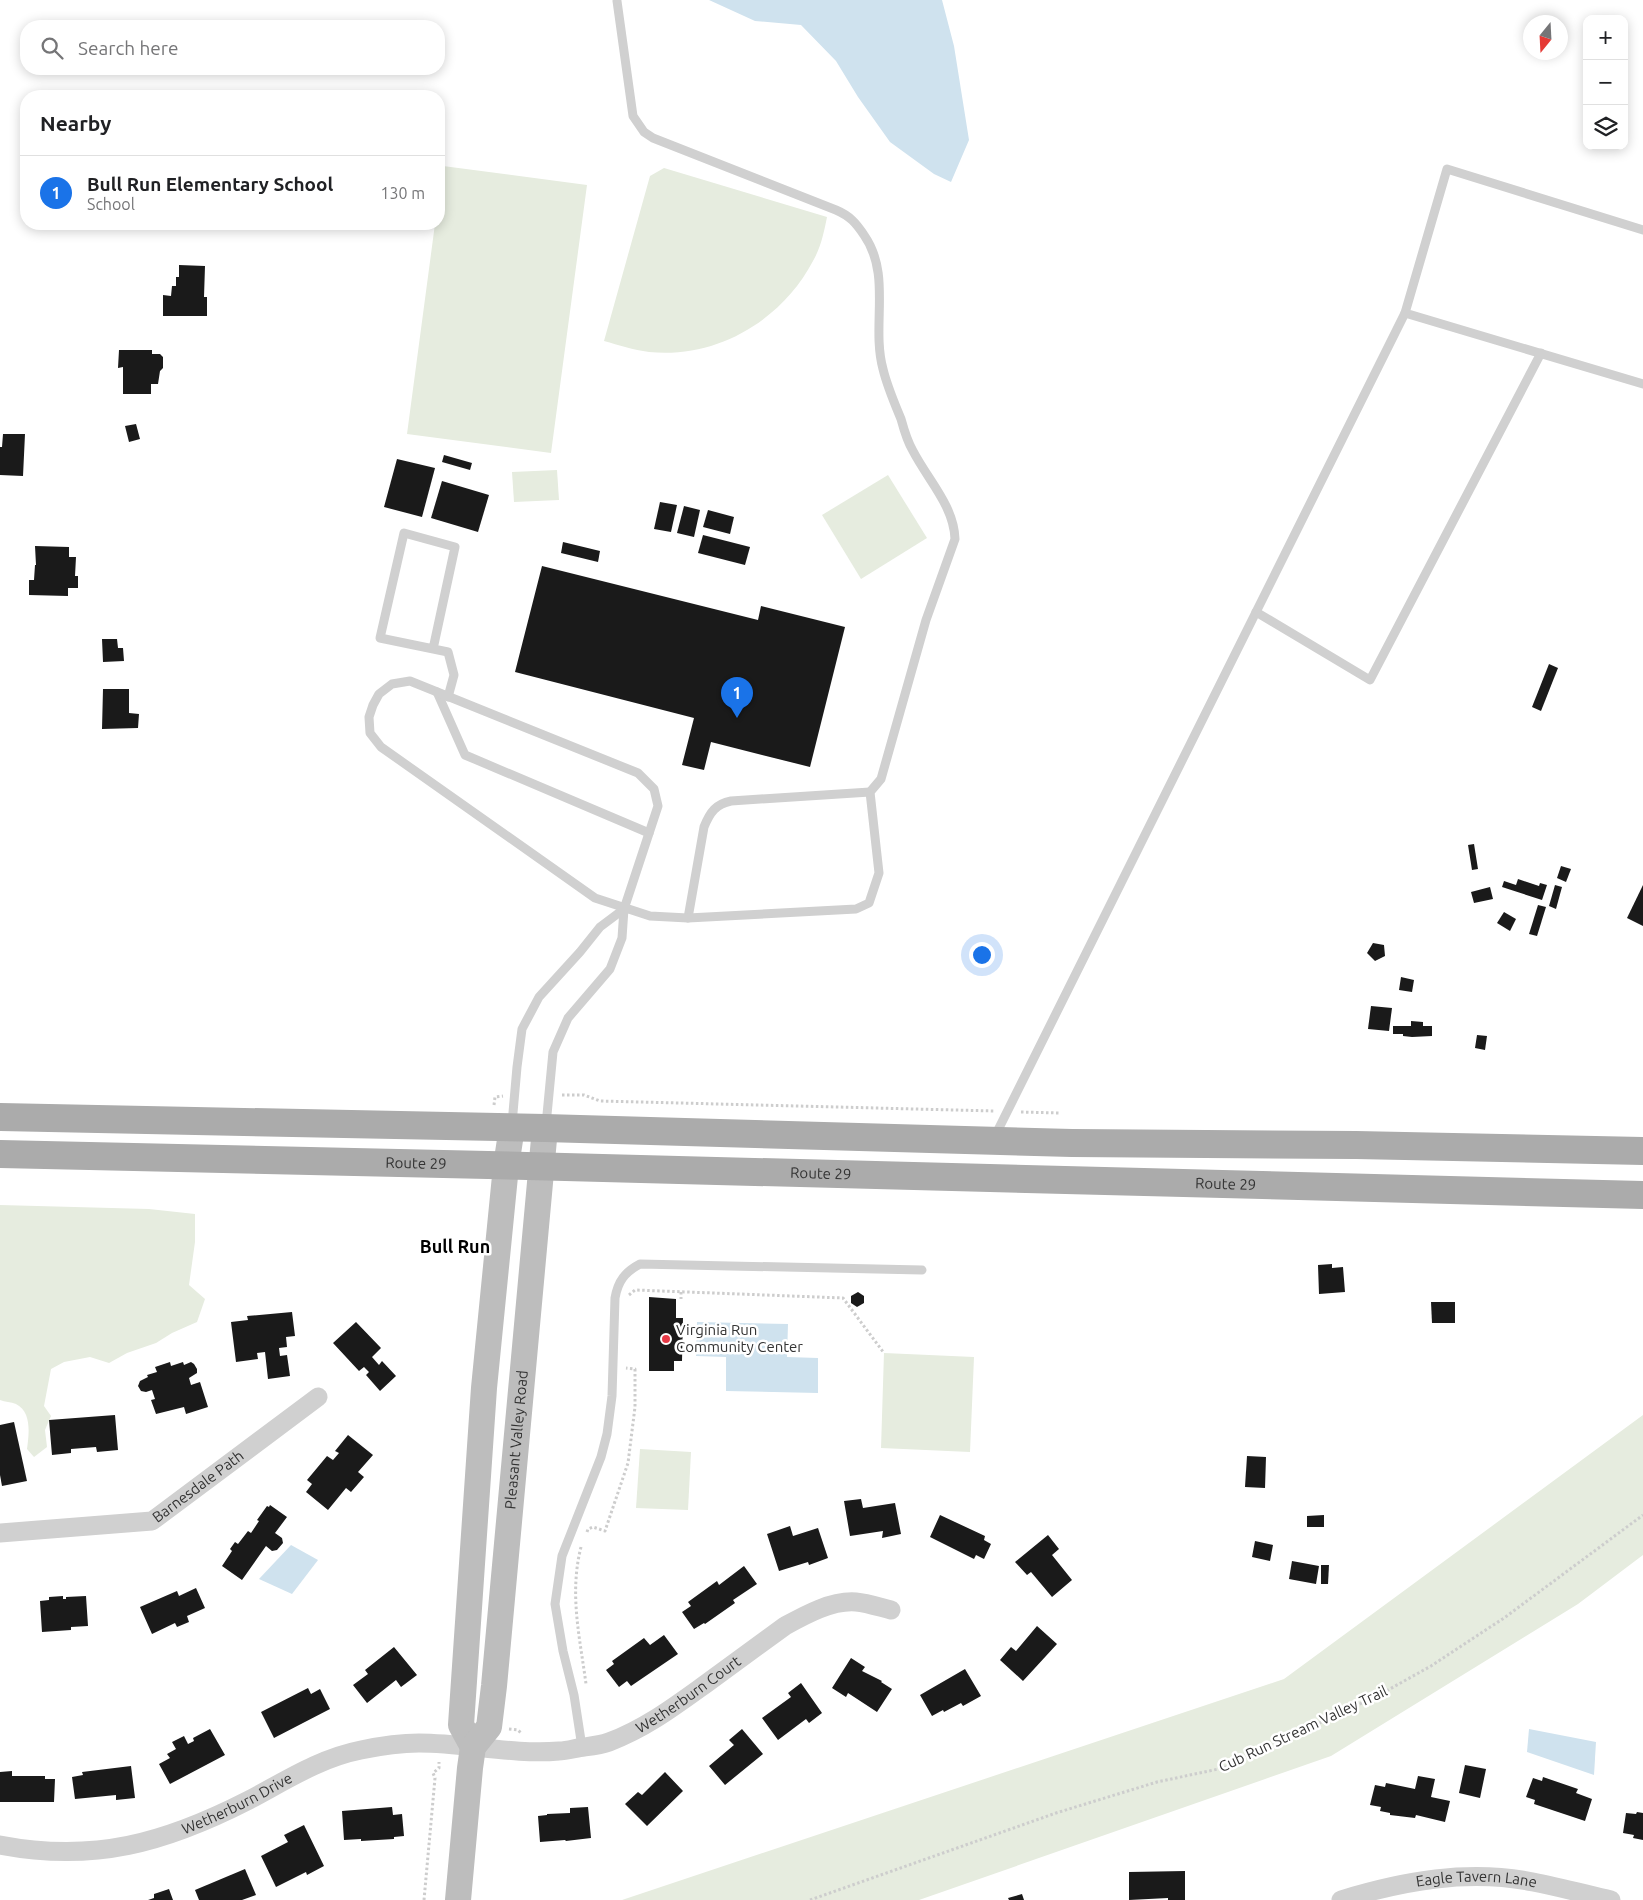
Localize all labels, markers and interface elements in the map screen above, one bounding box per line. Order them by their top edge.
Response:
north arrow [1523,15,1568,60]
map controls [1583,15,1628,150]
button: + [1583,15,1628,60]
search box [20,20,445,75]
icon: search [38,34,66,62]
text: Search here [78,37,178,59]
button: − [1583,60,1628,105]
button: layers [1583,105,1628,150]
text: Nearby [40,111,111,135]
text: Bull Run Elementary School [87,173,333,195]
text: 1 [51,184,61,202]
text: 130 m [380,184,425,202]
text: School [87,195,135,213]
pin: 1 [721,677,753,718]
your location [969,942,995,968]
street label: Route 29 [385,1154,447,1172]
street label: Route 29 [790,1164,852,1182]
street label: Route 29 [1195,1174,1256,1193]
district label: Bull Run [420,1236,490,1256]
place label: Virginia Run Community Center [676,1321,803,1355]
marker: Virginia Run Community Center [660,1333,672,1345]
street label: Pleasant Valley Road [501,1369,531,1510]
street label: Barnesdale Path [149,1447,247,1526]
street label: Wetherburn Court [633,1652,744,1736]
street label: Cub Run Stream Valley Trail [1216,1682,1390,1775]
street label: Wetherburn Drive [179,1769,295,1837]
street label: Eagle Tavern Lane [1415,1868,1539,1891]

